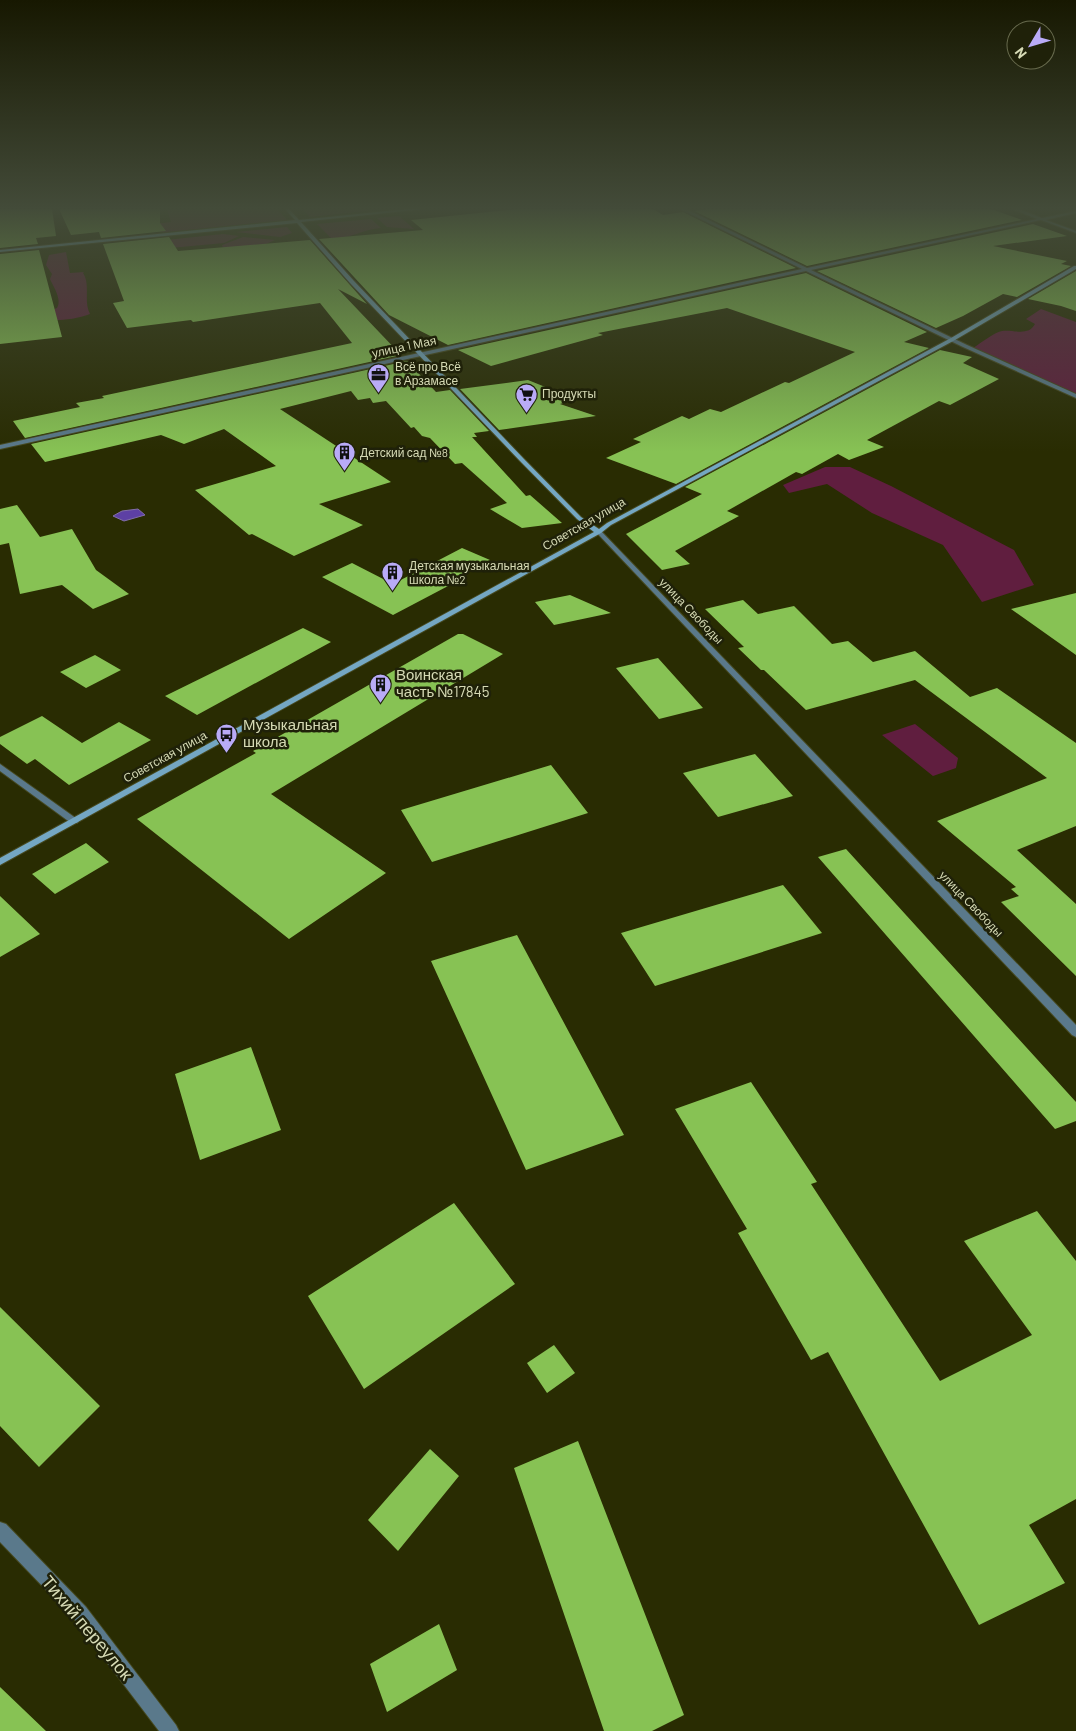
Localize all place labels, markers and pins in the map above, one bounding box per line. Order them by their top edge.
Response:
place label: Всё про Всё в Арзамасе [395,359,461,388]
office icon: Всё про Всё в Арзамасе [367,362,391,393]
supermarket icon: Продукты [514,382,538,413]
place label: Продукты [542,386,596,401]
building icon: Детский сад №8 [332,441,356,472]
place label: Детский сад №8 [360,445,448,460]
place label: Детская музыкальная школа №2 [409,558,530,586]
building icon: Детская музыкальная школа №2 [381,561,405,592]
place label: Воинская часть №17845 [396,665,490,700]
building icon: Воинская часть №17845 [368,672,392,703]
place label: Музыкальная школа [243,715,337,750]
bus stop icon: Музыкальная школа [215,722,239,753]

